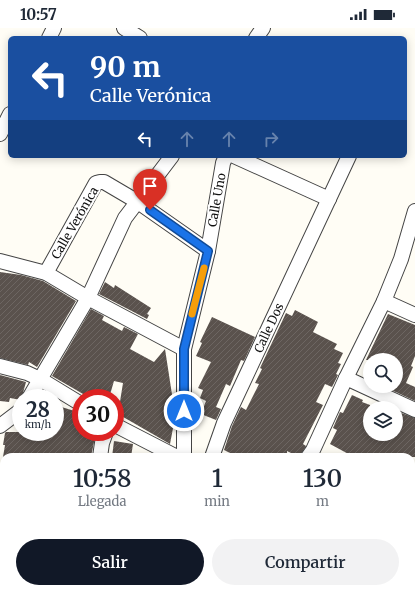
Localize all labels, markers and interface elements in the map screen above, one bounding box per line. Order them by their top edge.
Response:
text: 10:57 [20,5,57,24]
text: 90 m [90,49,161,85]
icon: left [24,52,76,104]
text: Calle Verónica [90,84,211,107]
icon: left [134,128,156,150]
icon: ahead [176,128,198,150]
icon: ahead [218,128,240,150]
icon: right [260,128,282,150]
pin [133,169,167,210]
street label: Calle Uno [204,172,229,228]
icon: arrive [139,175,161,197]
street label: Calle Verónica [48,184,102,262]
street label: Calle Dos [251,300,287,355]
map controls [363,353,403,441]
button: search [363,353,403,393]
speed limit sign: 30 [72,389,124,441]
position arrow [163,390,205,432]
text: 28 [26,397,50,422]
button: layers [363,401,403,441]
text: km/h [25,418,51,431]
text: 10:58 [73,463,132,494]
text: 1 [212,463,223,494]
text: 130 [303,463,342,494]
text: Llegada [78,493,126,510]
text: min [204,493,230,510]
text: m [316,493,329,510]
button: Salir [16,539,204,585]
button: Compartir [212,539,399,585]

